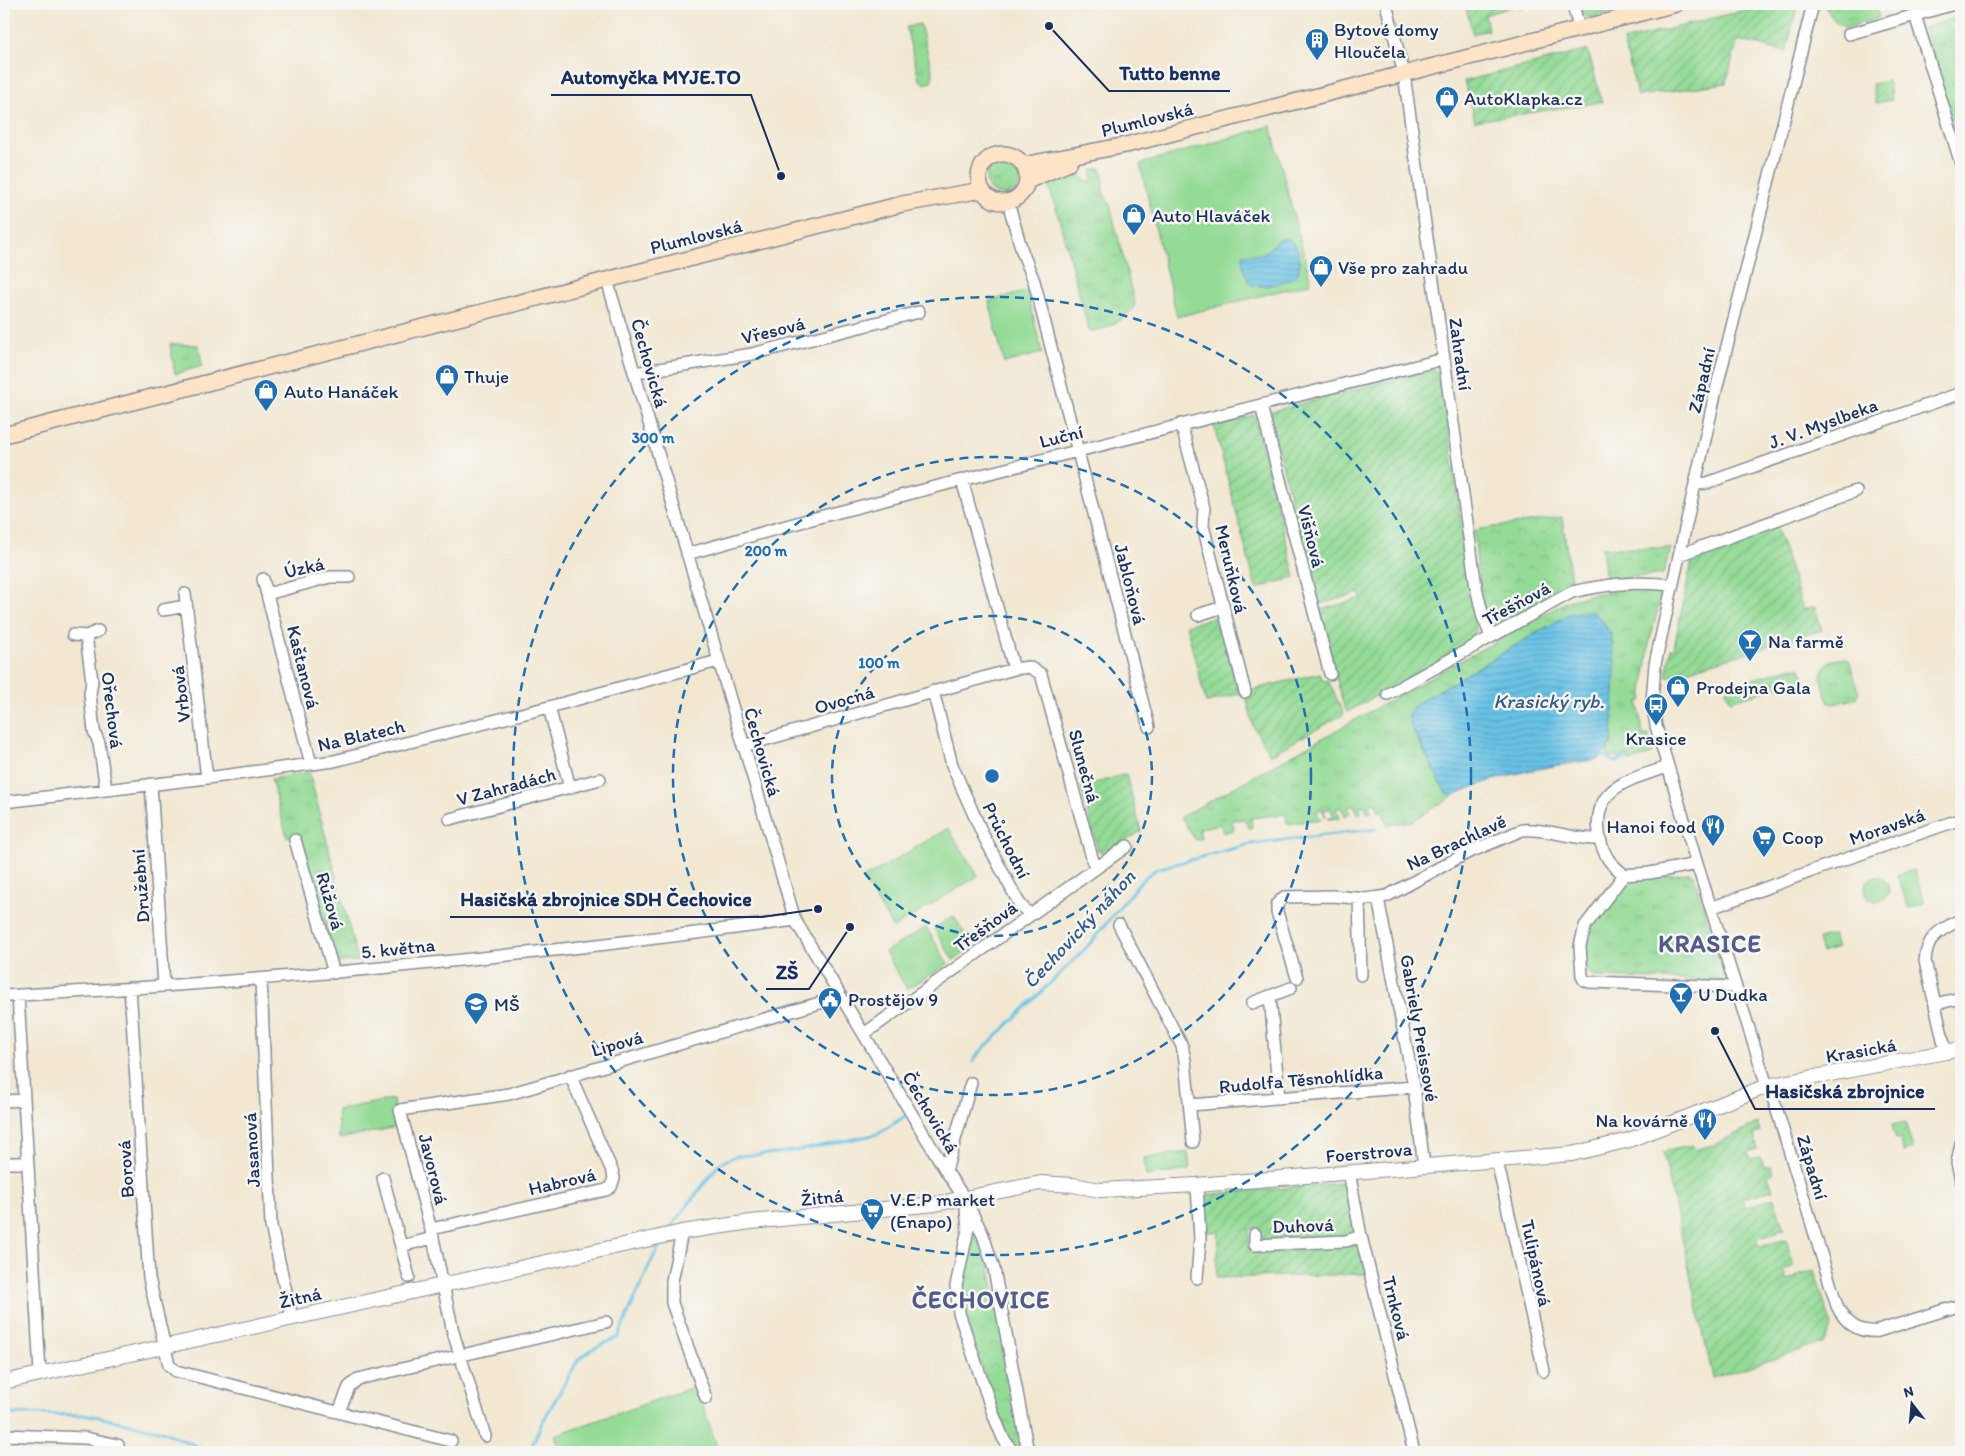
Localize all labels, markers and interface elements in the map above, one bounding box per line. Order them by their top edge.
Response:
place label: Bytové domy Hloučela [1334,18,1438,63]
building icon: Bytové domy Hloučela [1304,27,1330,61]
callout: Tutto benne [1109,56,1230,91]
callout: Automyčka MYJE.TO [551,60,751,95]
text: Tutto benne [1118,61,1221,85]
text: Automyčka MYJE.TO [560,65,741,90]
shop icon: AutoKlapka.cz [1434,85,1460,119]
place label: AutoKlapka.cz [1464,87,1583,110]
street label: Plumlovská [1099,97,1196,142]
shop icon: Auto Hlaváček [1121,202,1147,236]
place label: Auto Hlaváček [1152,204,1271,227]
street label: Plumlovská [648,214,745,259]
shop icon: Vše pro zahradu [1308,254,1334,288]
place label: Vše pro zahradu [1338,256,1468,279]
street label: Vřesová [739,311,807,349]
street label: Čechovická [626,316,673,410]
street label: Zahradní [1444,316,1477,392]
street label: Západní [1683,345,1720,415]
shop icon: Thuje [434,363,460,397]
place label: Thuje [464,365,509,388]
shop icon: Auto Hanáček [253,378,279,412]
place label: Auto Hanáček [284,380,399,403]
street label: J. V. Myslbeka [1766,393,1881,454]
street label: Luční [1037,420,1086,453]
text: 300 m [632,429,675,447]
street label: Višňová [1293,503,1330,570]
street label: Meruňková [1210,522,1253,616]
street label: Jabloňová [1109,541,1152,627]
text: 200 m [745,542,788,560]
street label: Úzká [282,552,327,583]
street label: Třešňová [1478,576,1554,631]
street label: Kaštanová [282,623,325,711]
bar icon: Na farmě [1737,628,1763,662]
place label: Na farmě [1768,630,1844,653]
text: 100 m [858,654,900,672]
street label: Vrbová [166,664,195,724]
street label: Ořechová [96,670,129,750]
shop icon: Prodejna Gala [1665,674,1691,708]
place label: Prodejna Gala [1696,676,1811,699]
street label: Ovocná [811,680,877,719]
water label: Krasický ryb. [1494,689,1605,713]
bus stop icon: Krasice [1643,692,1669,726]
street label: Čechovická [739,705,786,799]
street label: Na Blatech [315,714,408,757]
street label: Slunečná [1064,727,1105,806]
place label: Krasice [1626,727,1686,750]
street label: V Zahradách [454,762,559,811]
centre of rings [983,767,1001,785]
street label: Průchodní [977,798,1036,882]
street label: Moravská [1846,803,1928,850]
street label: Na Brachlavě [1403,809,1510,876]
restaurant icon: Hanoi food [1700,813,1726,847]
place label: Hanoi food [1607,815,1697,838]
supermarket icon: Coop [1751,824,1777,858]
place label: Coop [1782,826,1824,849]
street label: Družební [126,848,155,924]
water label: Čechovický náhon [1018,864,1140,993]
street label: Růžová [311,870,350,933]
callout: Hasičská zbrojnice SDH Čechovice [450,882,762,917]
text: Hasičská zbrojnice SDH Čechovice [460,887,752,912]
street label: Třešňová [949,895,1022,957]
district label: KRASICE [1658,929,1762,958]
street label: 5. května [360,933,436,964]
street label: Gabriely Preissové [1395,953,1444,1103]
callout: ZŠ [766,954,809,989]
text: ZŠ [776,960,798,984]
bar icon: U Dudka [1668,981,1694,1015]
place label: U Dudka [1698,983,1767,1006]
public building icon: Prostějov 9 [817,986,843,1020]
place label: Prostějov 9 [848,988,938,1011]
school or university icon: MŠ [463,991,489,1025]
place label: MŠ [494,993,520,1016]
street label: Lipová [589,1025,646,1062]
street label: Krasická [1824,1033,1898,1068]
street label: Rudolfa Těsnohlídka [1218,1061,1384,1098]
street label: Čechovická [897,1067,964,1158]
callout: Hasičská zbrojnice [1755,1074,1935,1109]
text: Hasičská zbrojnice [1765,1079,1925,1104]
restaurant icon: Na kovárně [1692,1107,1718,1141]
place label: Na kovárně [1595,1109,1688,1132]
street label: Jasanová [238,1112,265,1188]
street label: Javorová [414,1131,453,1207]
street label: Západní [1792,1132,1833,1202]
street label: Foerstrova [1325,1137,1413,1168]
street label: Borová [112,1139,139,1199]
street label: Habrová [526,1163,598,1200]
street label: Žitná [800,1184,845,1211]
place label: V.E.P market (Enapo) [890,1188,995,1233]
supermarket icon: V.E.P market (Enapo) [859,1197,885,1231]
street label: Duhová [1272,1213,1334,1238]
street label: Tulipánová [1516,1218,1557,1309]
street label: Trnková [1377,1274,1416,1343]
street label: Žitná [277,1281,324,1314]
district label: ČECHOVICE [912,1285,1050,1314]
north arrow [1888,1378,1938,1428]
text: N [1902,1383,1915,1401]

